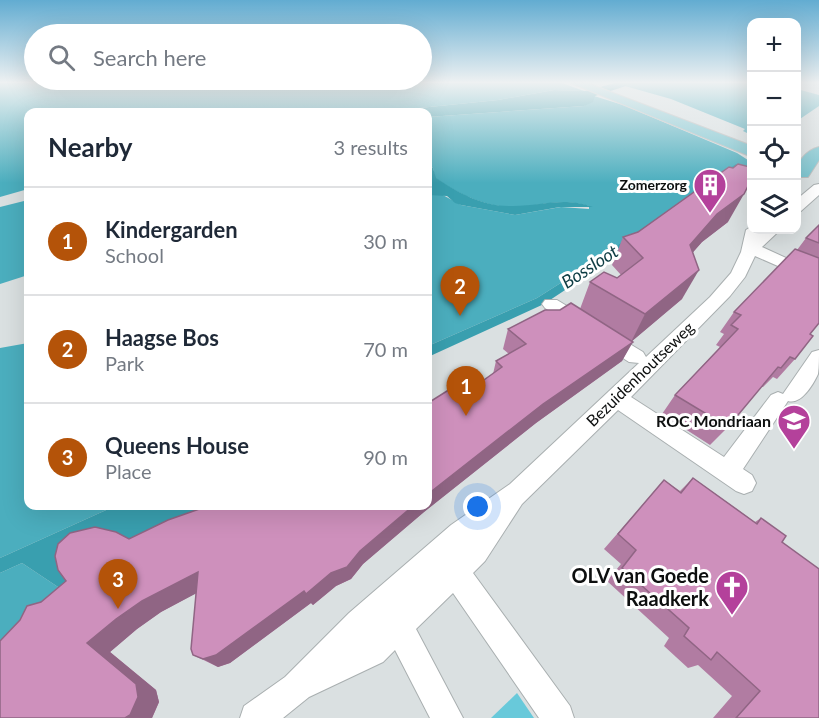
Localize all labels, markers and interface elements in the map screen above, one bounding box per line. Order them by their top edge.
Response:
map controls [747,18,801,234]
button: + [747,18,801,72]
search box [24,24,432,90]
icon: search [45,41,78,74]
text: Search here [93,44,206,71]
button: − [747,72,801,126]
button: locate [747,126,801,180]
text: Nearby [48,131,133,163]
text: 3 results [333,135,408,159]
building icon: Zomerzorg [692,167,728,214]
place label: Zomerzorg [619,176,688,193]
button: layers [747,180,801,234]
text: Kindergarden [105,216,238,243]
text: 1 [62,229,73,253]
text: 30 m [363,229,408,253]
water label: Bossloot [557,239,623,293]
text: School [105,243,164,267]
pin: 2 [440,266,480,316]
street label: Bezuidenhoutseweg [582,317,697,430]
text: Haagse Bos [105,324,219,351]
text: 2 [62,337,73,361]
text: 70 m [363,337,408,361]
text: Park [105,351,144,375]
pin: 1 [446,366,486,416]
school or university icon: ROC Mondriaan [776,403,812,450]
place label: ROC Mondriaan [656,411,771,430]
text: Queens House [105,432,249,459]
text: 3 [62,445,73,469]
text: 90 m [363,445,408,469]
text: Place [105,459,152,483]
your location [463,492,492,521]
pin: 3 [98,560,138,609]
place label: OLV van Goede Raadkerk [571,563,709,610]
church icon: OLV van Goede Raadkerk [714,569,750,616]

